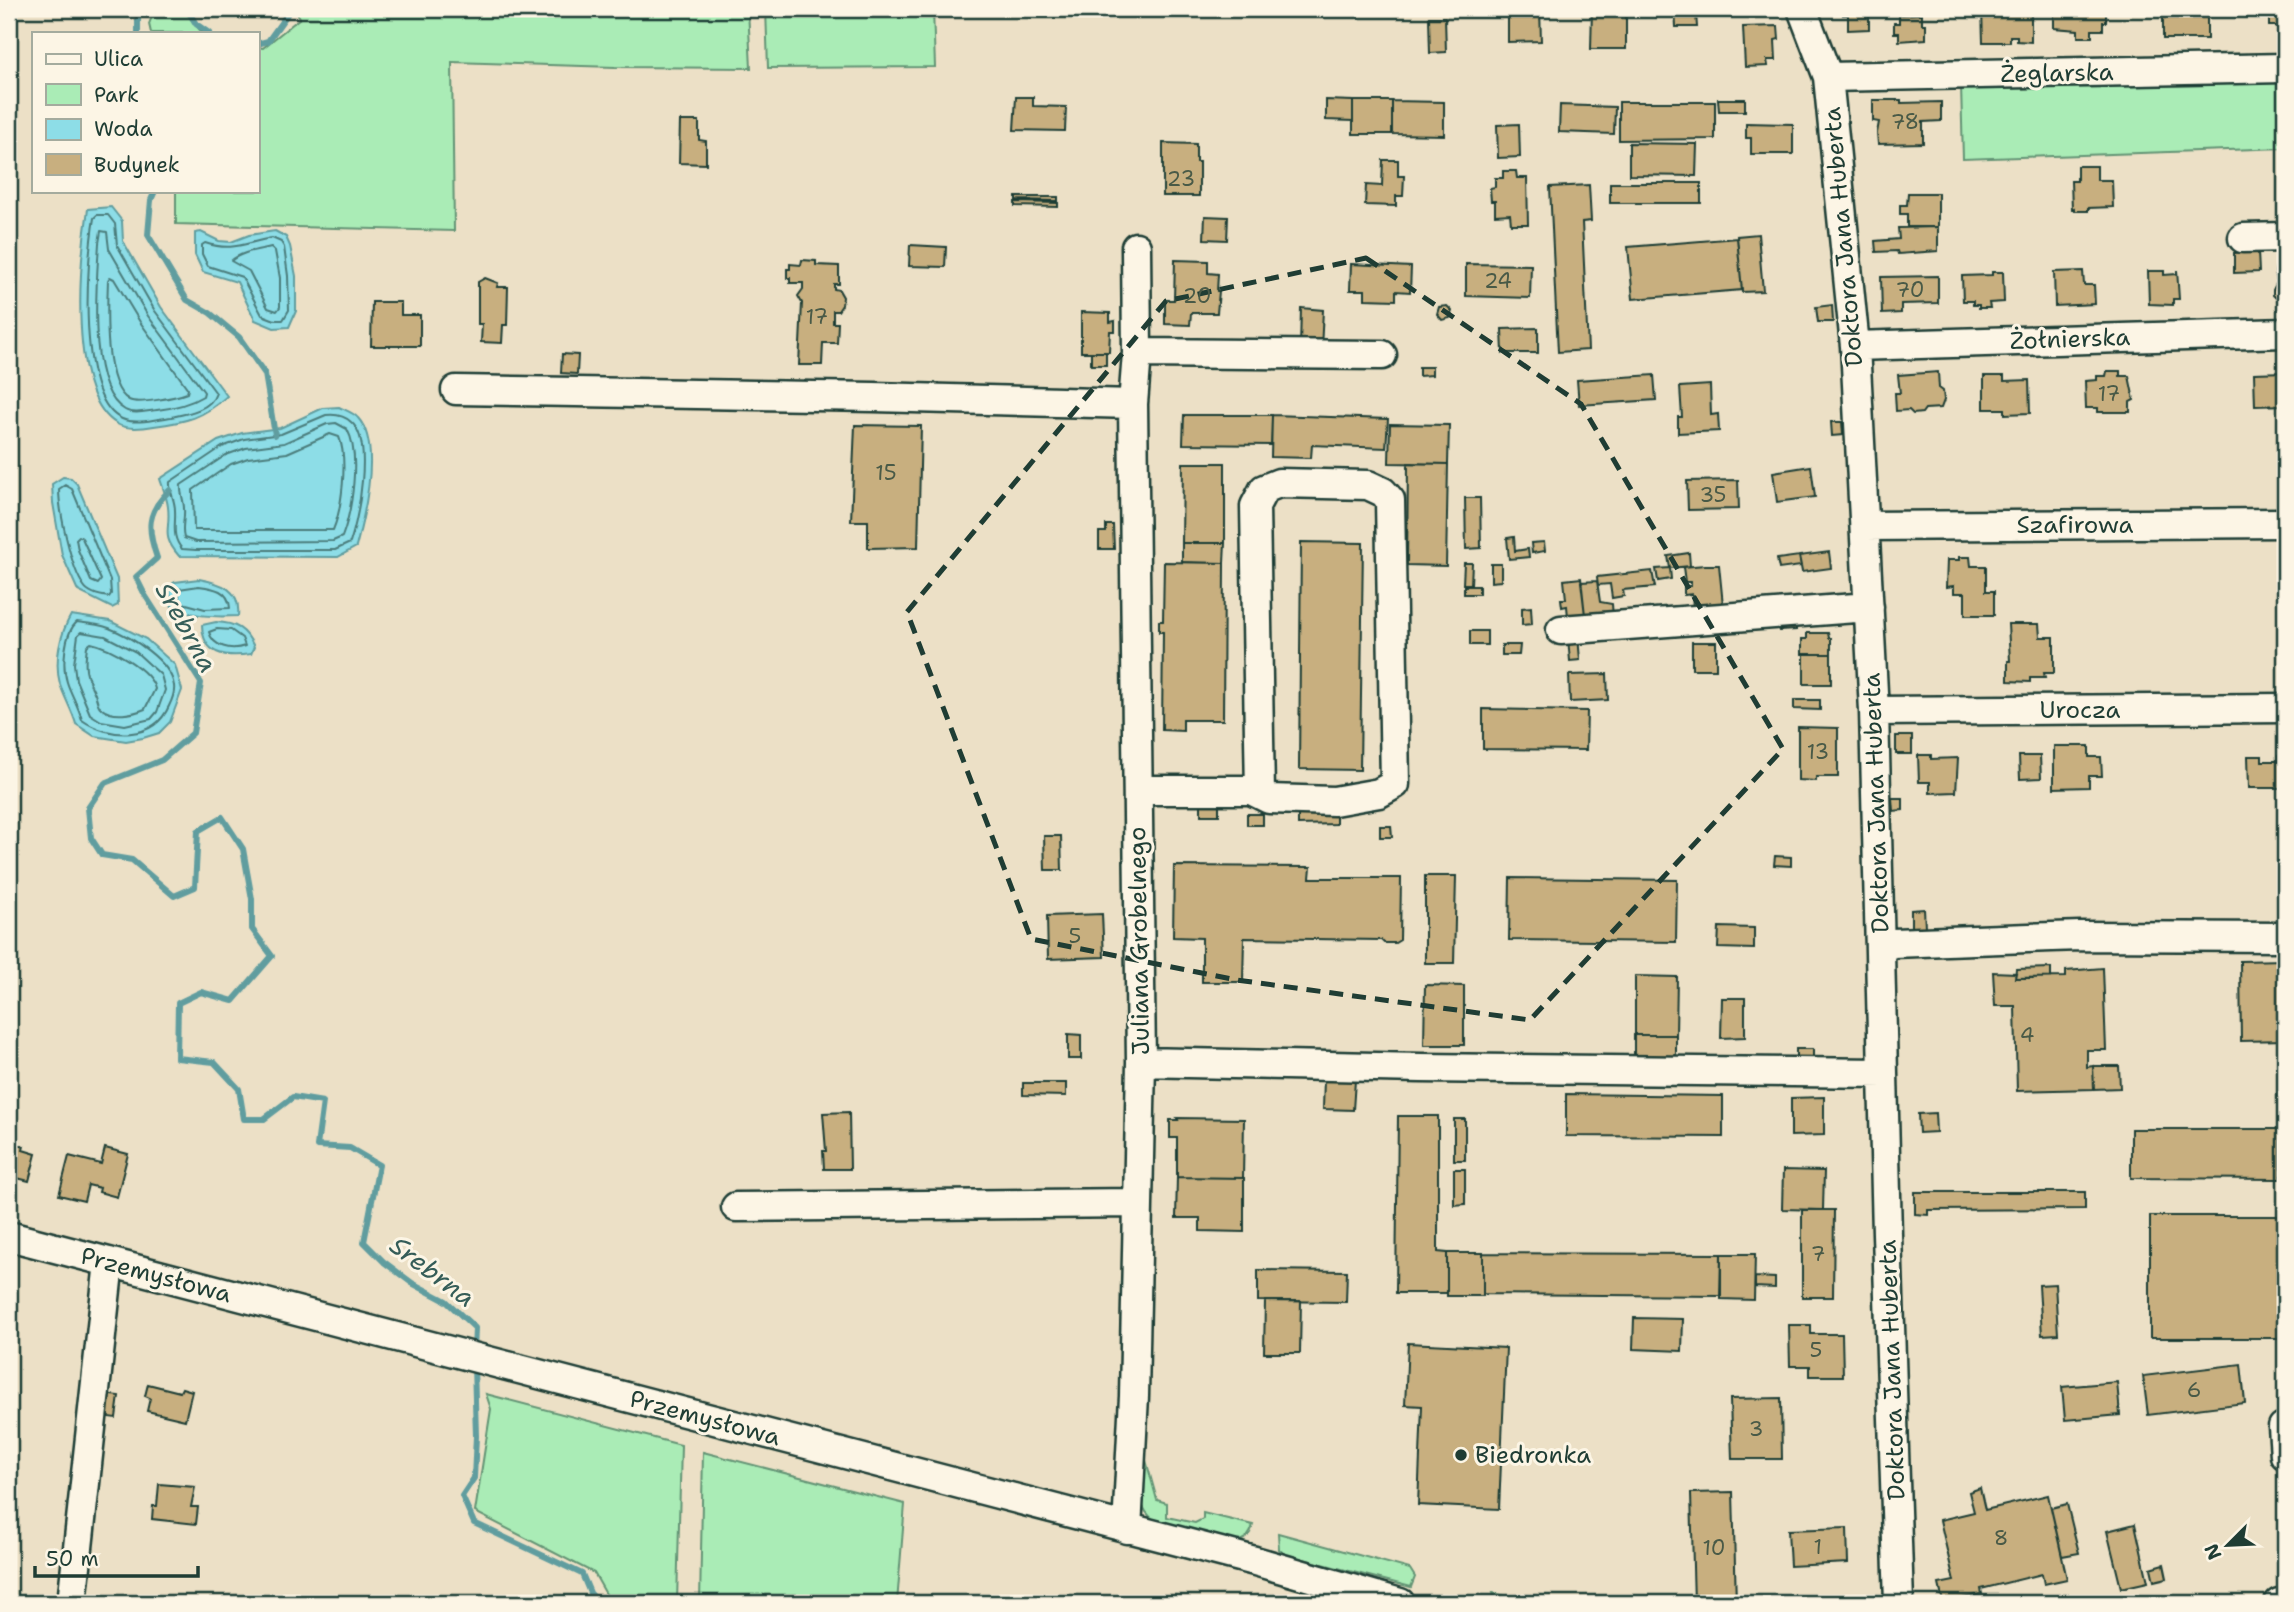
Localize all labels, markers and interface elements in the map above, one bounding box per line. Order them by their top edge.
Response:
legend [32,32,259,192]
text: Ulica [94,45,143,73]
street label: Żeglarska [2000,56,2114,90]
text: Park [94,81,139,109]
street label: Doktora Jana Huberta [1816,106,1870,368]
house number: 78 [1891,108,1919,136]
text: Woda [94,115,152,143]
text: Budynek [94,151,180,179]
house number: 23 [1167,165,1195,193]
house number: 24 [1484,267,1512,295]
house number: 70 [1896,276,1924,304]
house number: 20 [1183,282,1211,310]
house number: 17 [806,303,828,331]
street label: Żołnierska [2009,321,2131,357]
house number: 17 [2098,380,2120,408]
house number: 15 [875,459,897,487]
house number: 35 [1700,481,1726,509]
street label: Szafirowa [2017,509,2133,541]
water label: Srebrna [148,575,226,679]
street label: Doktora Jana Huberta [1855,672,1897,934]
street label: Urocza [2040,694,2121,726]
house number: 13 [1807,738,1829,766]
street label: Juliana Grobelnego [1121,826,1157,1056]
house number: 5 [1069,922,1081,950]
house number: 4 [2020,1021,2034,1049]
water label: Srebrna [383,1227,483,1315]
street label: Doktora Jana Huberta [1871,1239,1913,1501]
street label: Przemysłowa [77,1240,235,1310]
house number: 7 [1811,1240,1825,1268]
house number: 5 [1810,1336,1822,1364]
house number: 6 [2187,1376,2201,1404]
street label: Przemysłowa [626,1383,784,1453]
house number: 3 [1749,1415,1763,1443]
place label: Biedronka [1475,1439,1591,1471]
marker: Biedronka [1453,1447,1469,1463]
north arrow [2192,1510,2262,1580]
house number: 8 [1994,1524,2008,1552]
house number: 1 [1814,1533,1822,1561]
house number: 10 [1703,1534,1725,1562]
scale bar [35,1535,198,1579]
text: N [2198,1540,2227,1564]
text: 50 m [46,1545,99,1573]

